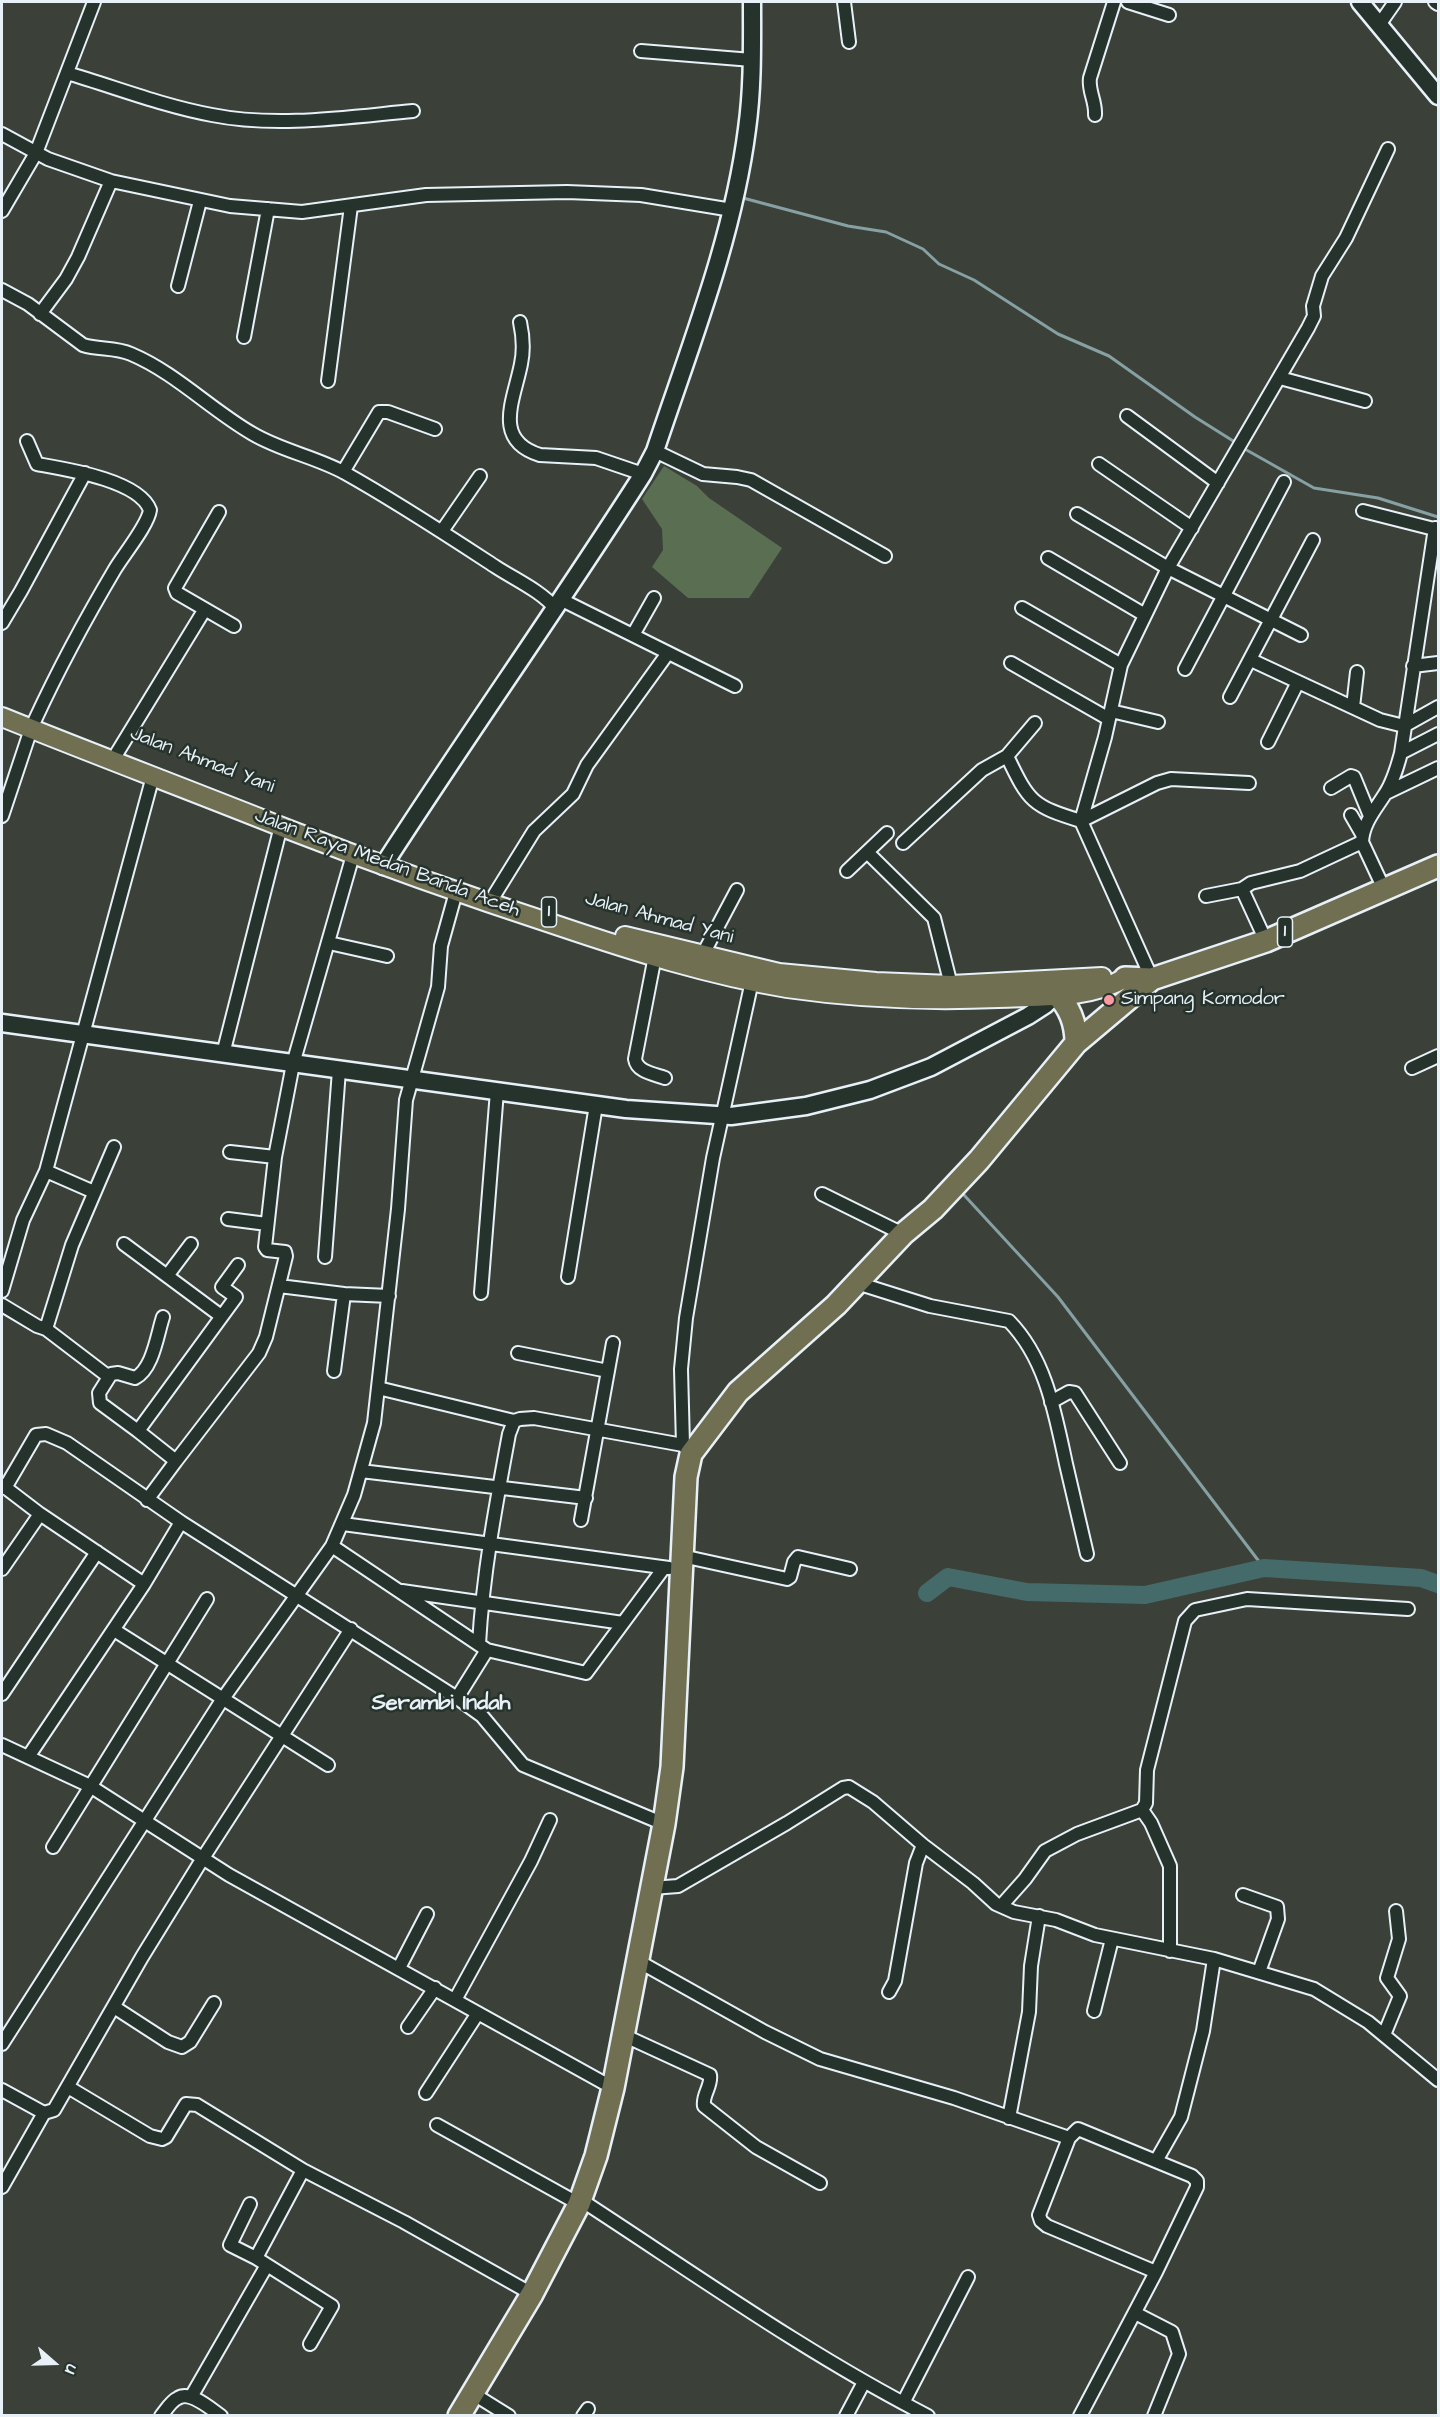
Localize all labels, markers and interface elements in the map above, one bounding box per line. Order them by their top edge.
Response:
street label: Jalan Ahmad Yani [126,722,278,800]
street label: Jalan Raya Medan Banda Aceh [251,805,523,923]
street label: Jalan Ahmad Yani [582,888,736,950]
road number: 1 [542,897,556,927]
road number: 1 [1278,917,1292,947]
place label: Simpang Komodor [1121,988,1285,1012]
marker: Simpang Komodor [1102,993,1116,1007]
district label: Serambi Indah [372,1691,510,1717]
north arrow [24,2333,84,2393]
text: U [59,2361,83,2377]

